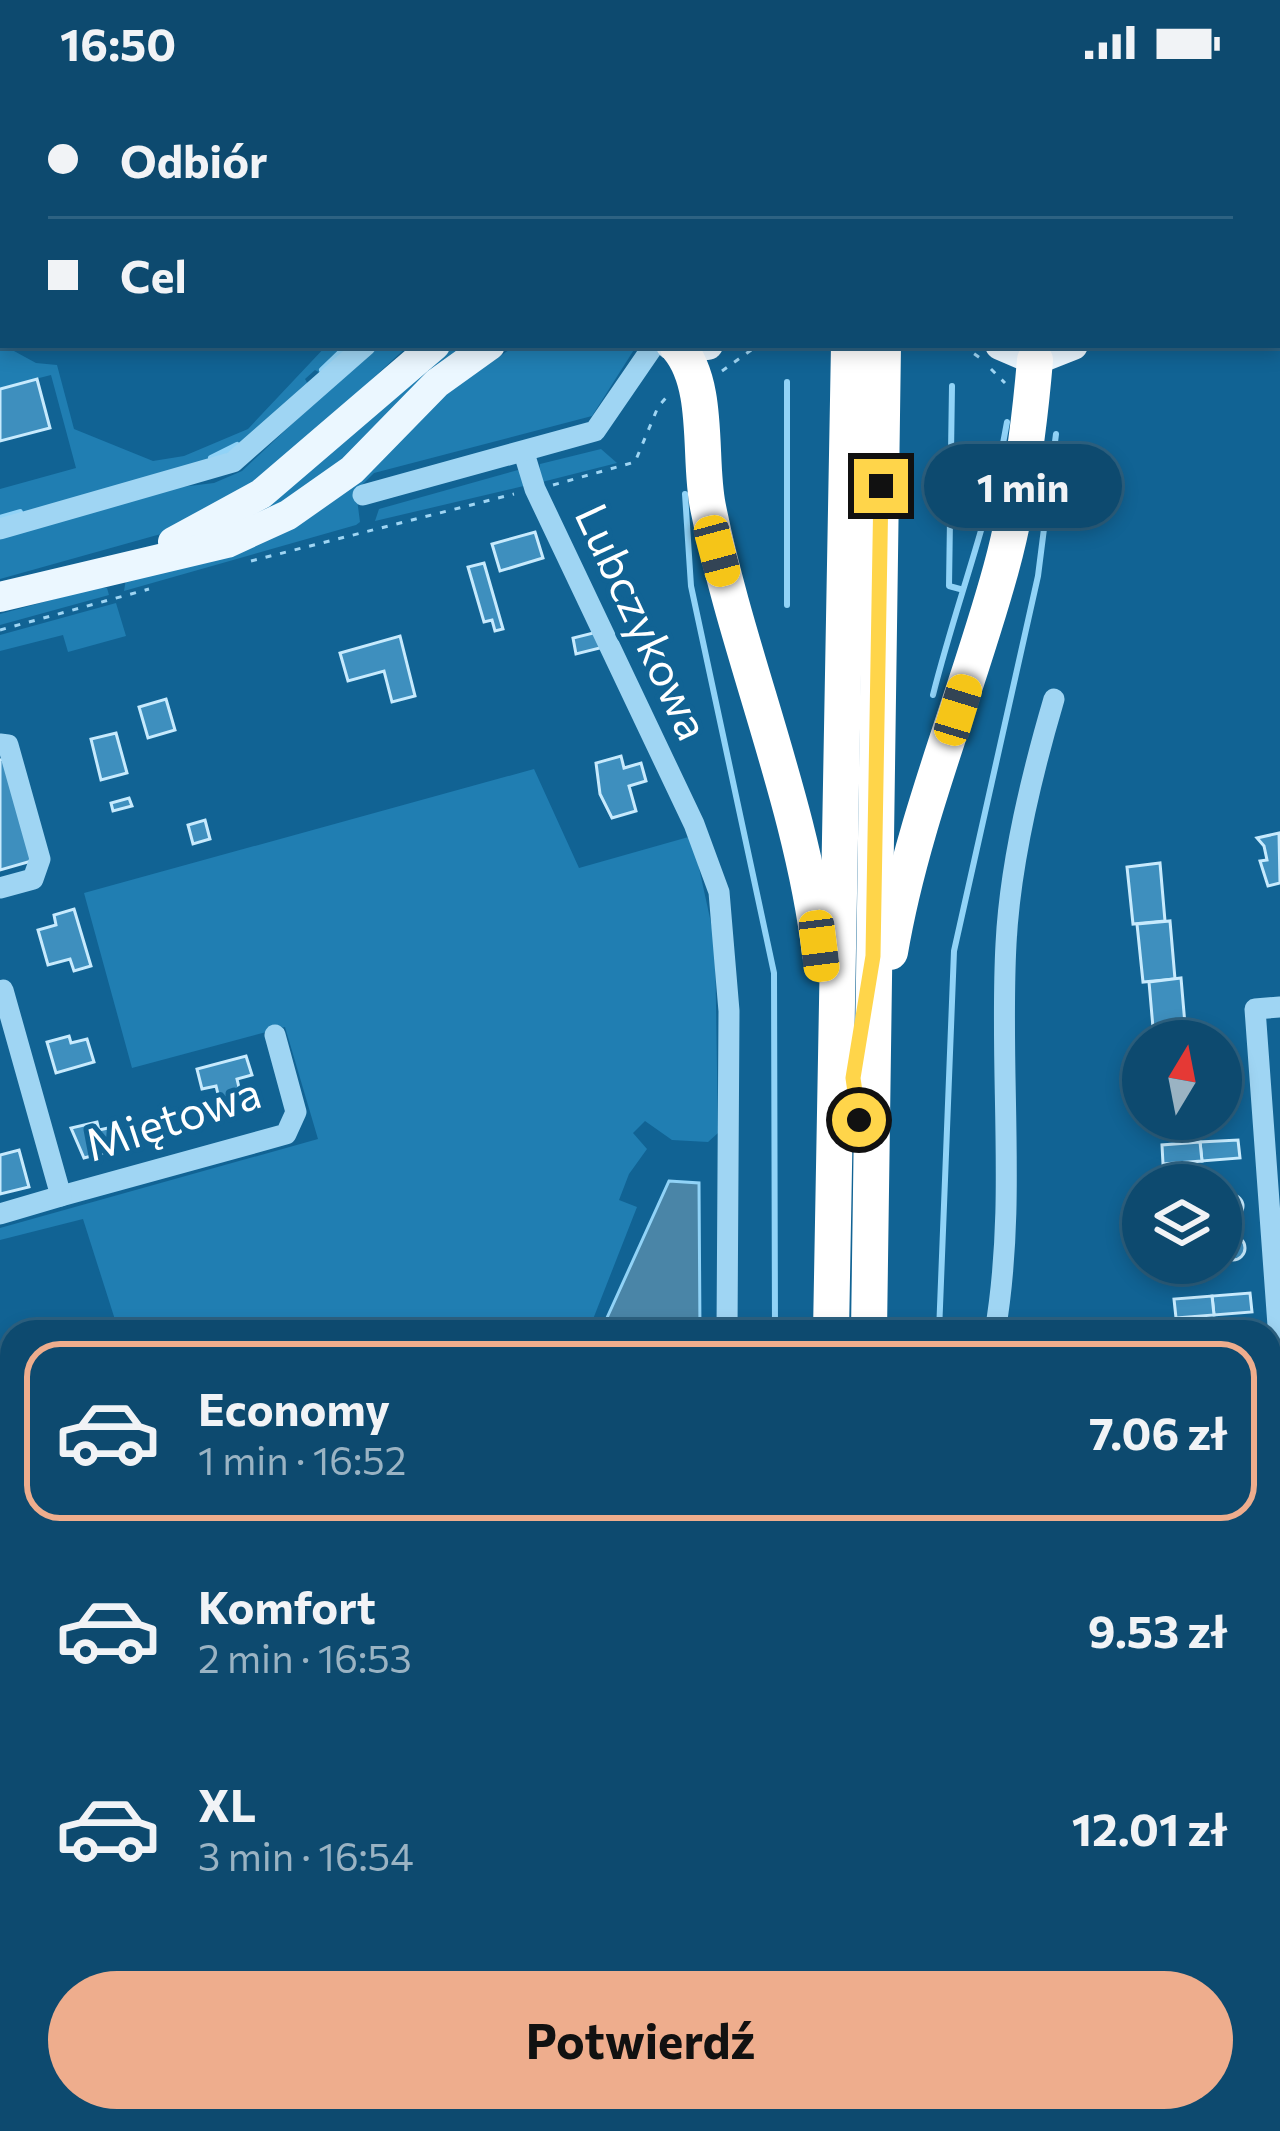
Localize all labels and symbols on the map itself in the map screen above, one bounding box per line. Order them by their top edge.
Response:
callout: 1 min [923,444,1121,528]
route end [854,459,908,513]
street label: Lubczykowa [566,494,723,748]
car [690,512,744,590]
car [930,670,986,750]
car [797,908,841,984]
north arrow [1122,1020,1242,1140]
street label: Miętowa [77,1062,267,1171]
route start [832,1093,886,1147]

